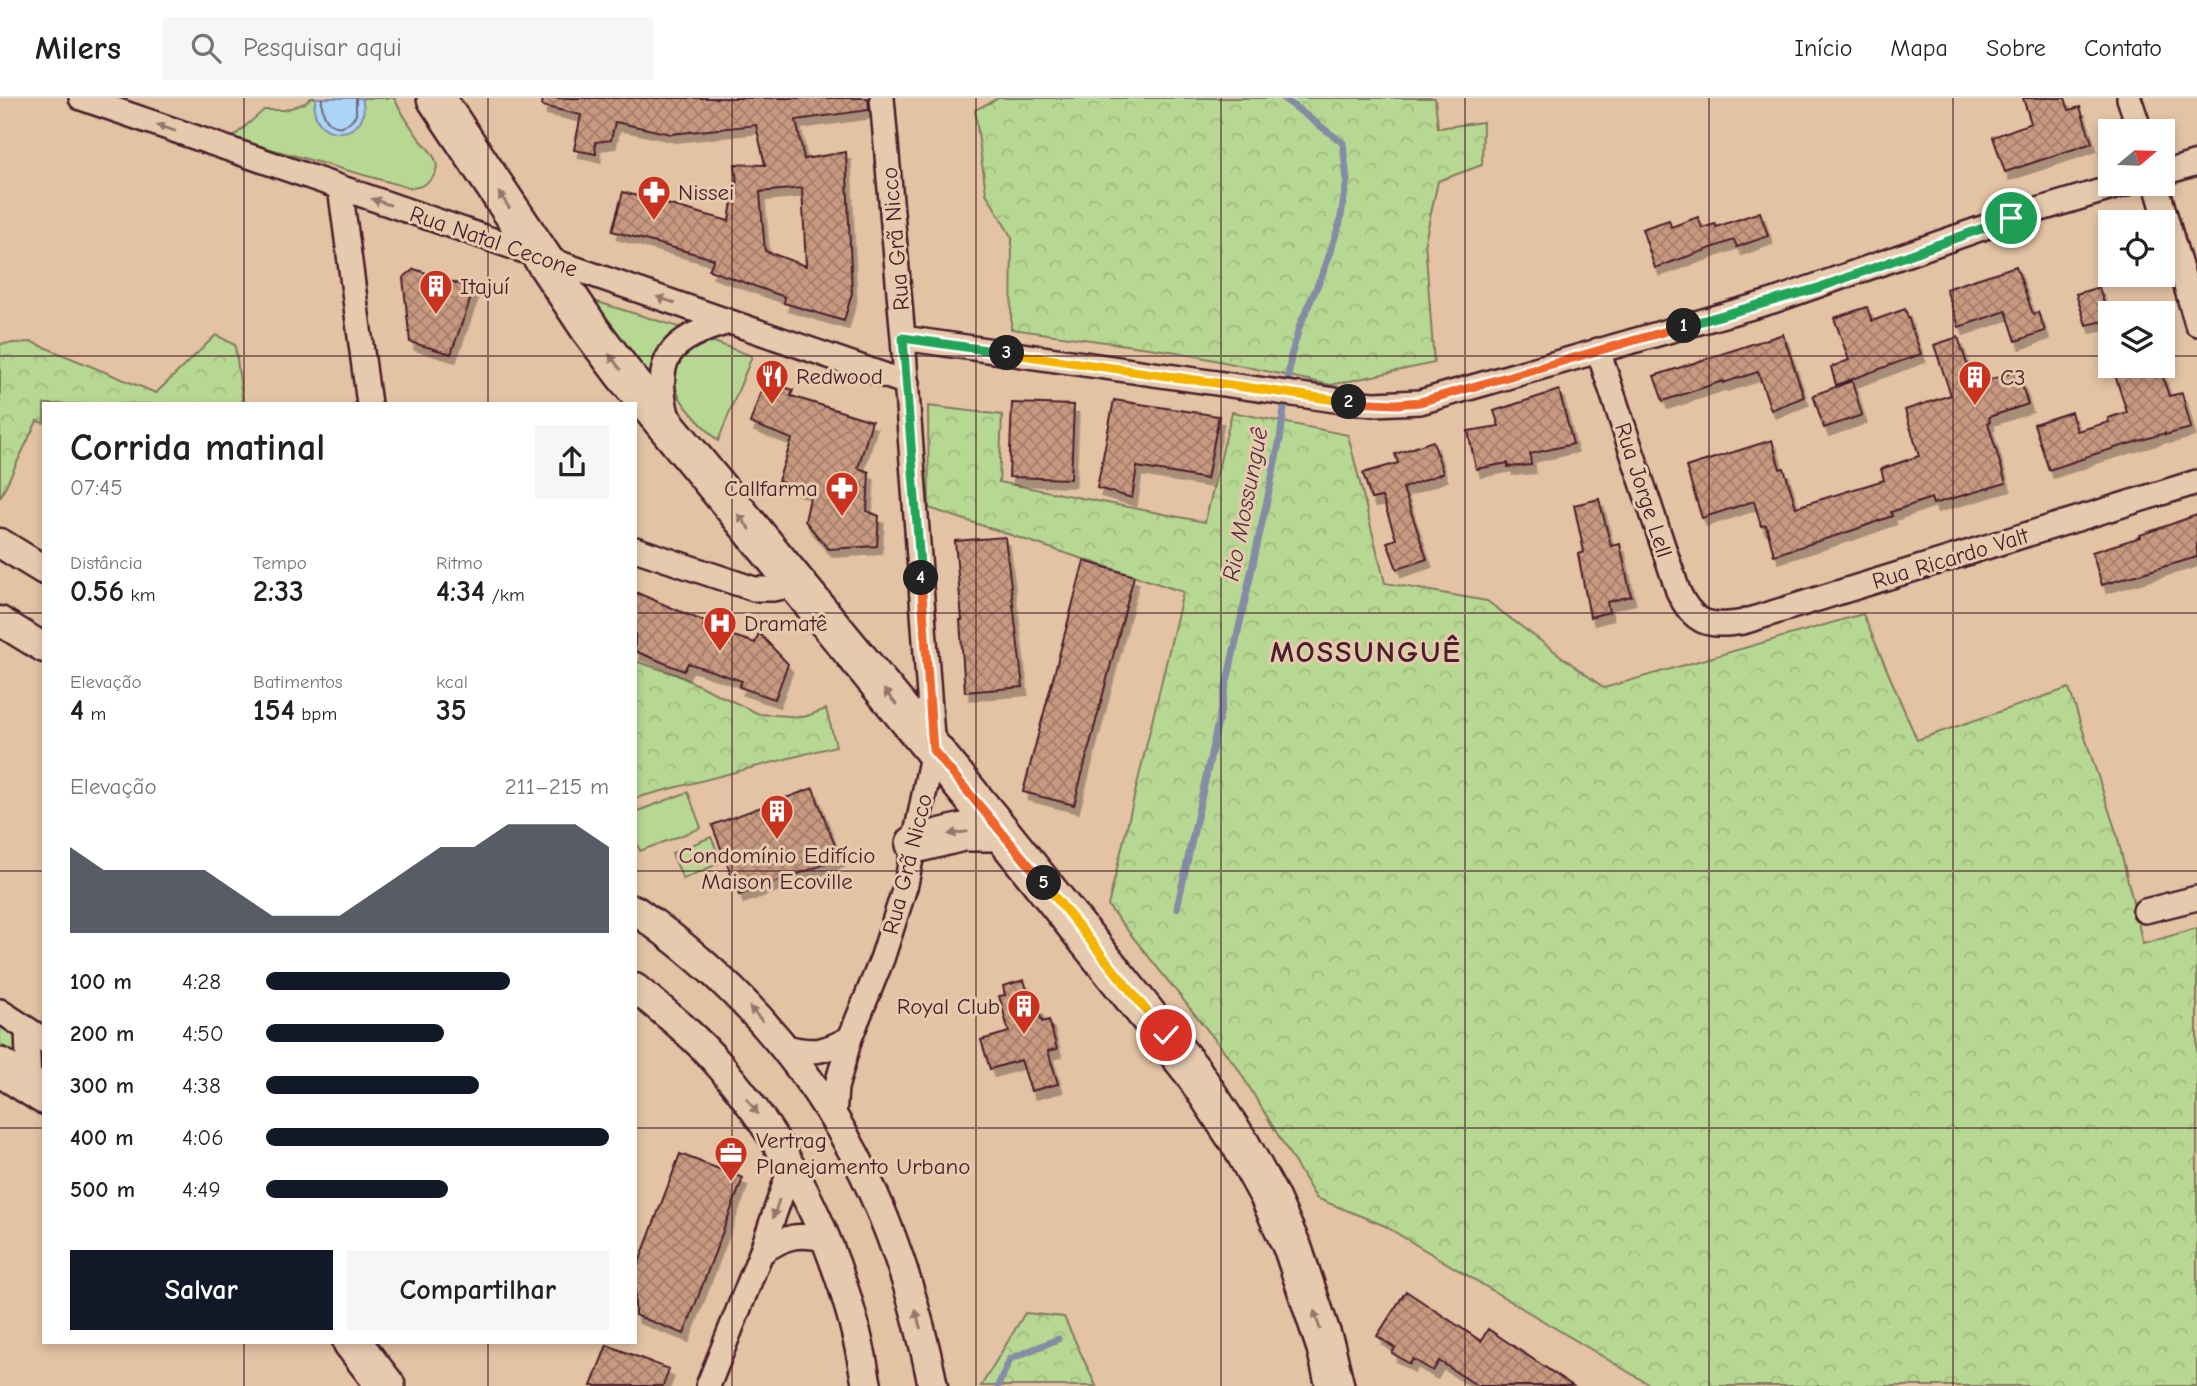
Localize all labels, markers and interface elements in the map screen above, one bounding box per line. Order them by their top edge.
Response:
search box [163,17,653,80]
text: Milers [35,29,121,67]
icon: search [187,29,225,67]
text: Pesquisar aqui [243,33,402,63]
text: Início [1794,34,1852,62]
text: Mapa [1890,34,1948,62]
text: Sobre [1986,34,2046,62]
text: Contato [2084,34,2162,62]
north arrow [2098,119,2175,196]
map controls [2098,119,2175,378]
one-way arrow [155,122,176,133]
street label: Rua Grã Nicco [876,166,915,312]
pharmacy icon: Nissei [635,173,673,222]
place label: Nissei [678,179,734,206]
pin [1981,188,2041,248]
one-way arrow [497,190,510,210]
one-way arrow [371,196,392,207]
icon: arrive [1992,199,2030,237]
street label: Rua Natal Cecone [406,200,581,283]
button: locate [2098,210,2175,287]
building icon: Itajuí [417,267,455,316]
place label: Itajuí [460,273,510,300]
one-way arrow [655,294,676,305]
button: layers [2098,301,2175,378]
pin: 1 [1666,308,1702,344]
text: 1 [1680,314,1687,336]
pin: 3 [990,336,1024,370]
text: 3 [1002,341,1011,363]
one-way arrow [609,353,623,371]
restaurant icon: Redwood [753,357,791,406]
building icon: C3 [1956,358,1994,407]
place label: Redwood [796,363,883,390]
place label: C3 [2000,364,2026,391]
pin: 2 [1332,384,1366,420]
text: 2 [1344,390,1353,412]
street label: Rua Jorge Lell [1609,419,1678,561]
button: share [535,425,609,499]
water label: Rio Mossunguê [1216,425,1274,583]
text: Corrida matinal [70,426,325,470]
pharmacy icon: Callfarma [823,469,861,518]
text: 07:45 [70,474,123,501]
place label: Callfarma [724,475,818,502]
one-way arrow [737,514,752,532]
street label: Rua Ricardo Valt [1869,521,2033,595]
text: Distância [70,552,143,574]
text: Tempo [253,552,307,574]
text: Ritmo [436,552,483,574]
pin: 4 [904,560,939,596]
text: 4 [916,566,925,588]
text: 0.56 [70,574,124,609]
text: 2:33 [253,574,304,609]
text: 4:34 [436,574,485,609]
text: km [124,584,155,606]
text: /km [485,584,525,606]
hospital icon: Dramatê [701,604,739,653]
place label: Dramatê [744,610,827,637]
district label: MOSSUNGUÊ [1270,634,1462,670]
text: Elevação [70,671,142,693]
text: Batimentos [253,671,343,693]
text: kcal [436,671,468,693]
one-way arrow [883,689,898,706]
text: 4 [70,693,84,728]
text: 154 [253,693,295,728]
text: 35 [436,693,467,728]
text: m [84,703,106,725]
text: bpm [295,703,337,725]
text: Elevação [70,773,157,800]
text: 211–215 m [505,773,609,800]
street label: Rua Grã Nicco [877,791,938,937]
building icon: Condomínio Edifício Maison Ecoville [758,792,796,841]
one-way arrow [946,828,968,839]
place label: Condomínio Edifício Maison Ecoville [679,842,875,895]
pin: 5 [1026,866,1062,900]
text: 5 [1038,871,1049,893]
text: 100 m [70,968,132,995]
text: 4:28 [182,968,221,995]
building icon: Royal Club [1005,987,1043,1036]
place label: Royal Club [897,993,1000,1020]
pin [1136,1005,1196,1065]
one-way arrow [748,1006,764,1023]
icon: check [1147,1016,1185,1054]
text: 200 m [70,1020,134,1047]
text: 4:50 [182,1020,224,1047]
text: 300 m [70,1072,134,1099]
text: 4:38 [182,1072,221,1099]
one-way arrow [745,1097,759,1115]
text: 400 m [70,1124,134,1151]
text: 4:06 [182,1124,224,1151]
place label: Vertrag Planejamento Urbano [756,1127,970,1180]
office icon: Vertrag Planejamento Urbano [712,1134,750,1183]
text: 500 m [70,1176,135,1203]
text: 4:49 [182,1176,221,1203]
one-way arrow [770,1199,781,1220]
button: Salvar [70,1250,333,1330]
button: Compartilhar [347,1250,609,1330]
one-way arrow [912,1309,922,1330]
one-way arrow [1311,1310,1322,1331]

